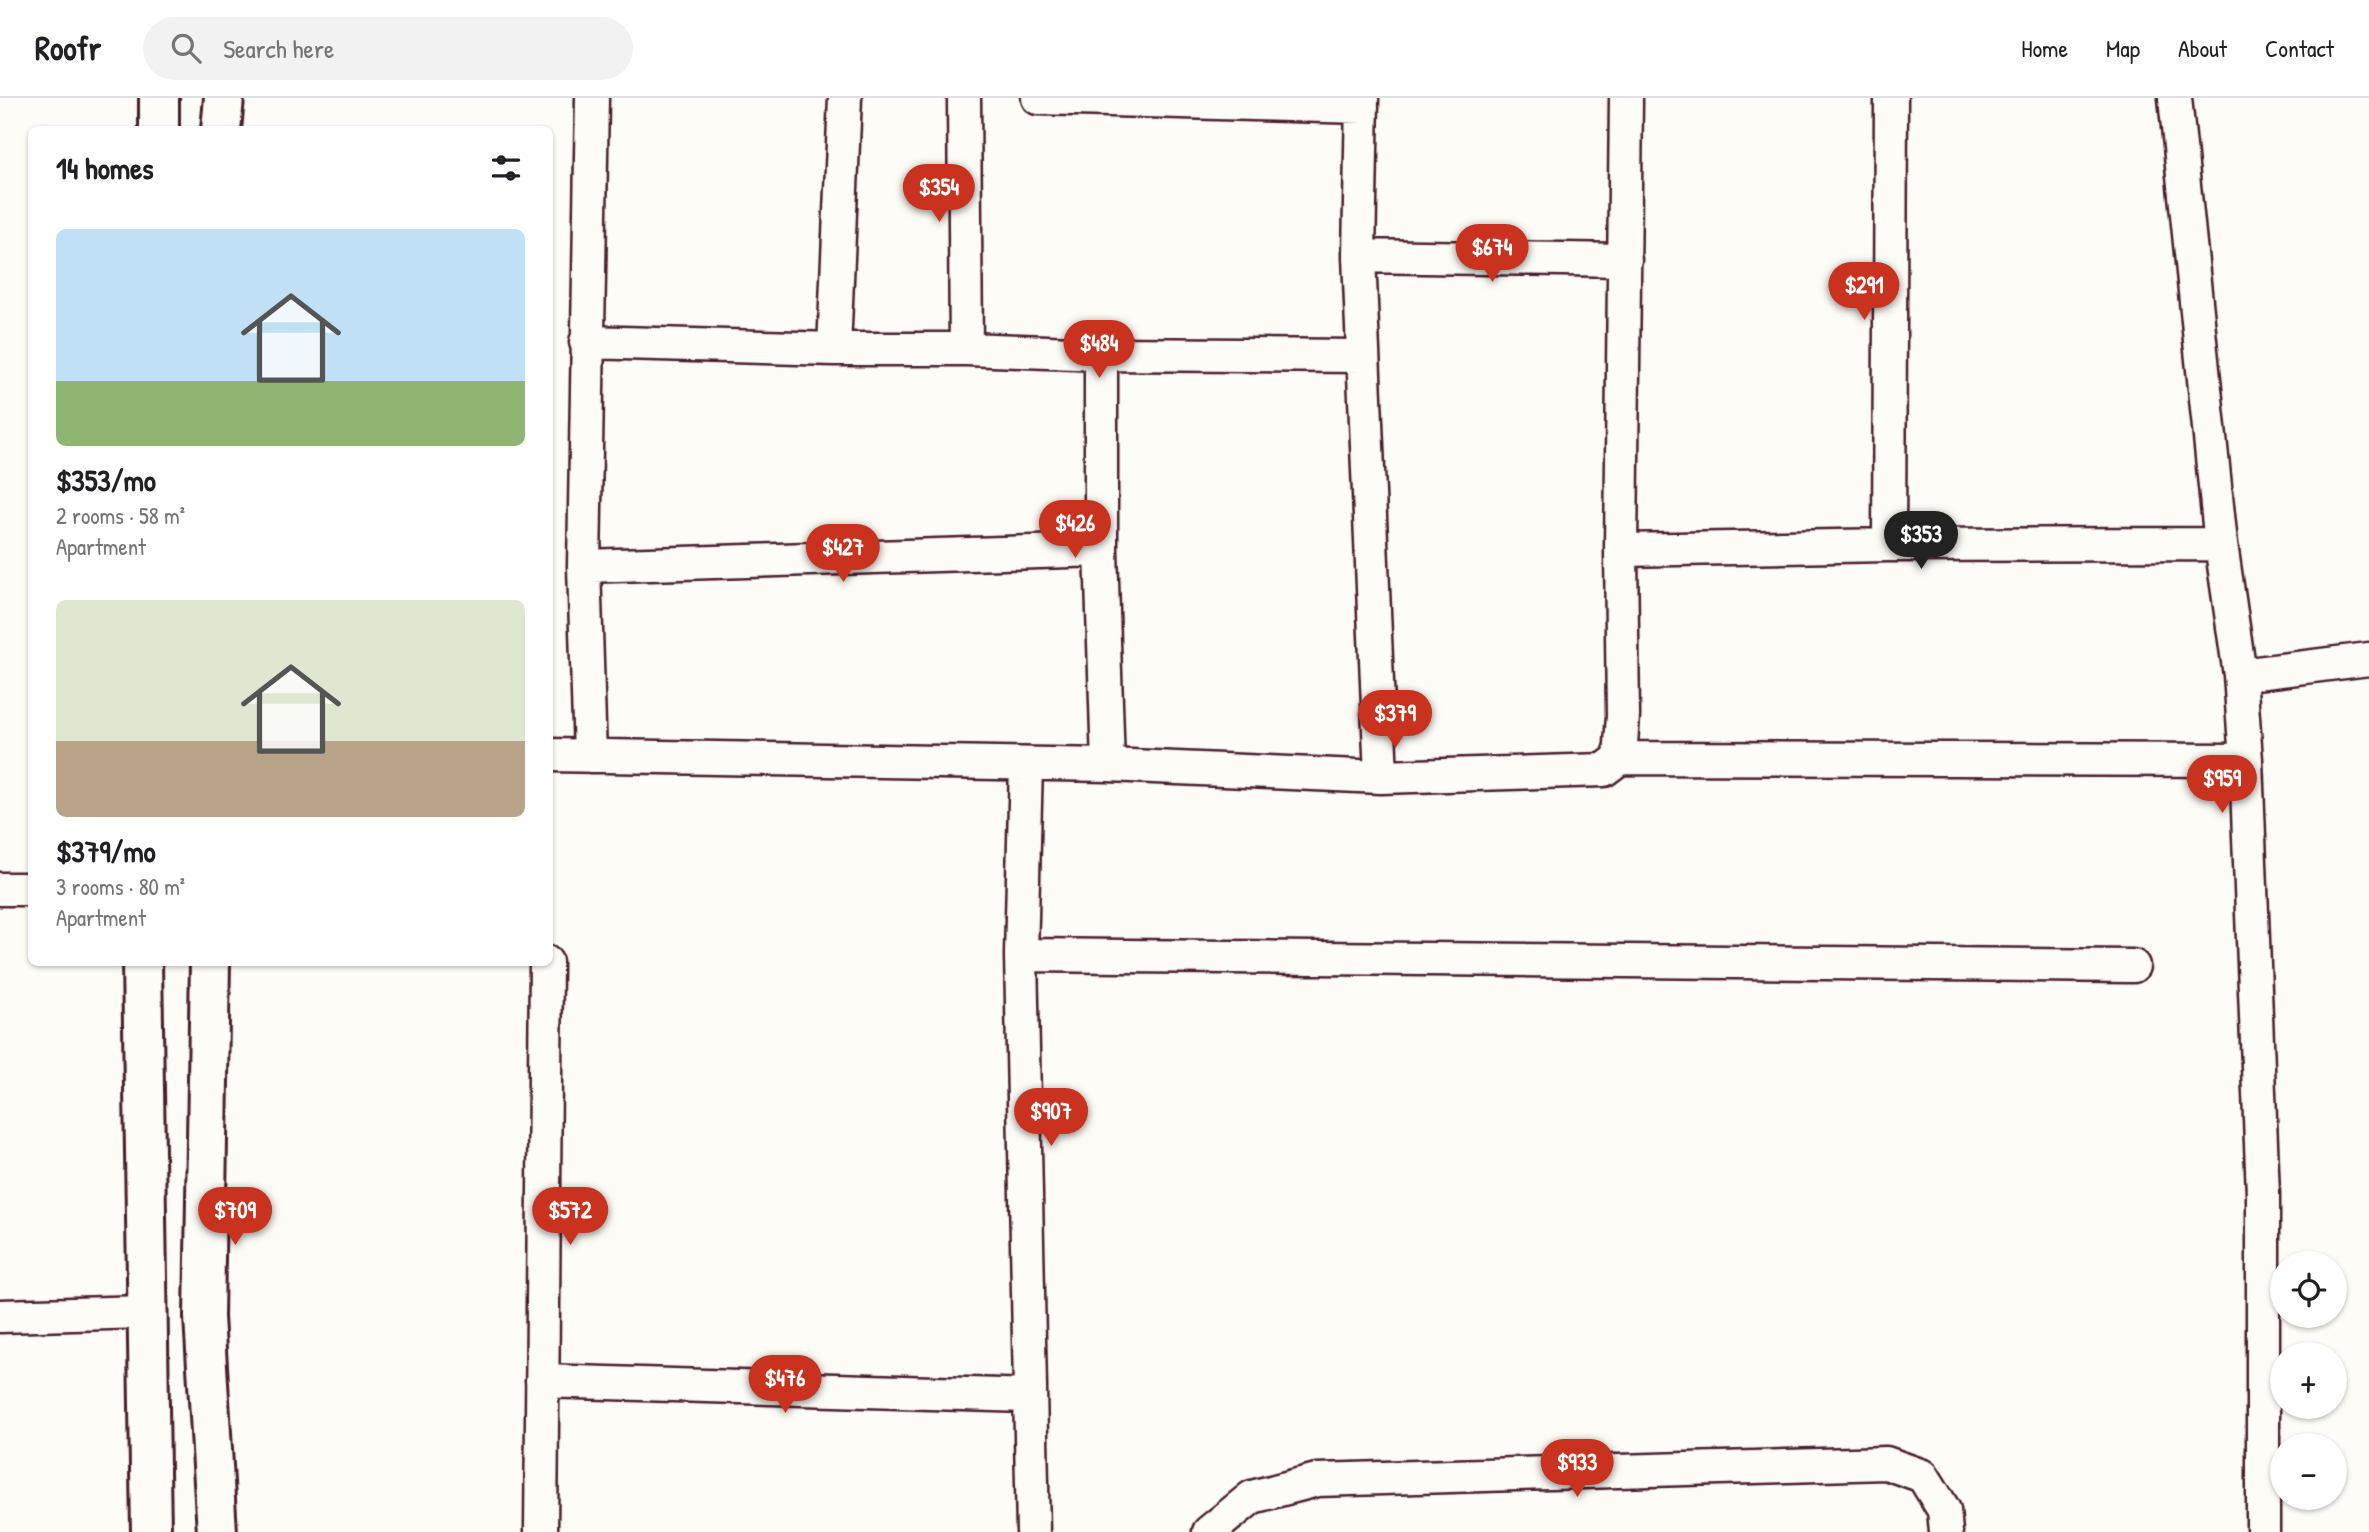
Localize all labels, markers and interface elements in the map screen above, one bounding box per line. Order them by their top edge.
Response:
search box [143,17,633,80]
text: Roofr [35,26,101,70]
icon: search [167,29,205,67]
text: Search here [223,31,334,66]
text: Home [2021,32,2068,64]
text: Map [2106,32,2140,64]
text: About [2178,32,2227,64]
text: Contact [2265,32,2334,64]
text: 14 homes [56,148,154,188]
icon: filters [487,149,525,187]
pin: $354 [898,164,980,224]
text: $354 [919,171,959,202]
pin: $674 [1451,225,1533,284]
text: $674 [1472,231,1512,262]
pin: $291 [1823,262,1905,322]
text: $291 [1844,269,1884,300]
icon: home [228,275,354,401]
pin: $484 [1058,320,1140,380]
text: $484 [1080,327,1118,358]
text: $353/mo [56,460,156,500]
text: 2 rooms · 58 m² [56,500,185,531]
pin: $426 [1034,500,1116,560]
text: $426 [1055,507,1095,538]
pin: $353 [1880,512,1962,571]
text: $353 [1900,518,1942,549]
pin: $427 [802,524,884,584]
text: Apartment [56,531,146,562]
text: $427 [822,531,864,562]
icon: home [228,646,354,772]
pin: $379 [1354,690,1436,750]
text: $379 [1374,697,1416,728]
pin: $959 [2181,756,2263,815]
text: $959 [2203,762,2241,793]
text: $379/mo [56,831,156,871]
text: 3 rooms · 80 m² [56,871,185,902]
text: Apartment [56,902,146,933]
pin: $907 [1010,1088,1092,1148]
text: $907 [1030,1095,1072,1126]
pin: $709 [194,1188,276,1247]
pin: $572 [529,1188,611,1247]
text: $709 [214,1194,256,1225]
text: $572 [548,1194,592,1225]
map controls [2270,1251,2347,1510]
button: locate [2270,1251,2347,1328]
button: + [2270,1342,2347,1419]
pin: $476 [744,1356,826,1415]
text: $476 [765,1362,805,1393]
button: − [2270,1433,2347,1510]
pin: $933 [1536,1440,1618,1499]
text: $933 [1557,1446,1597,1477]

